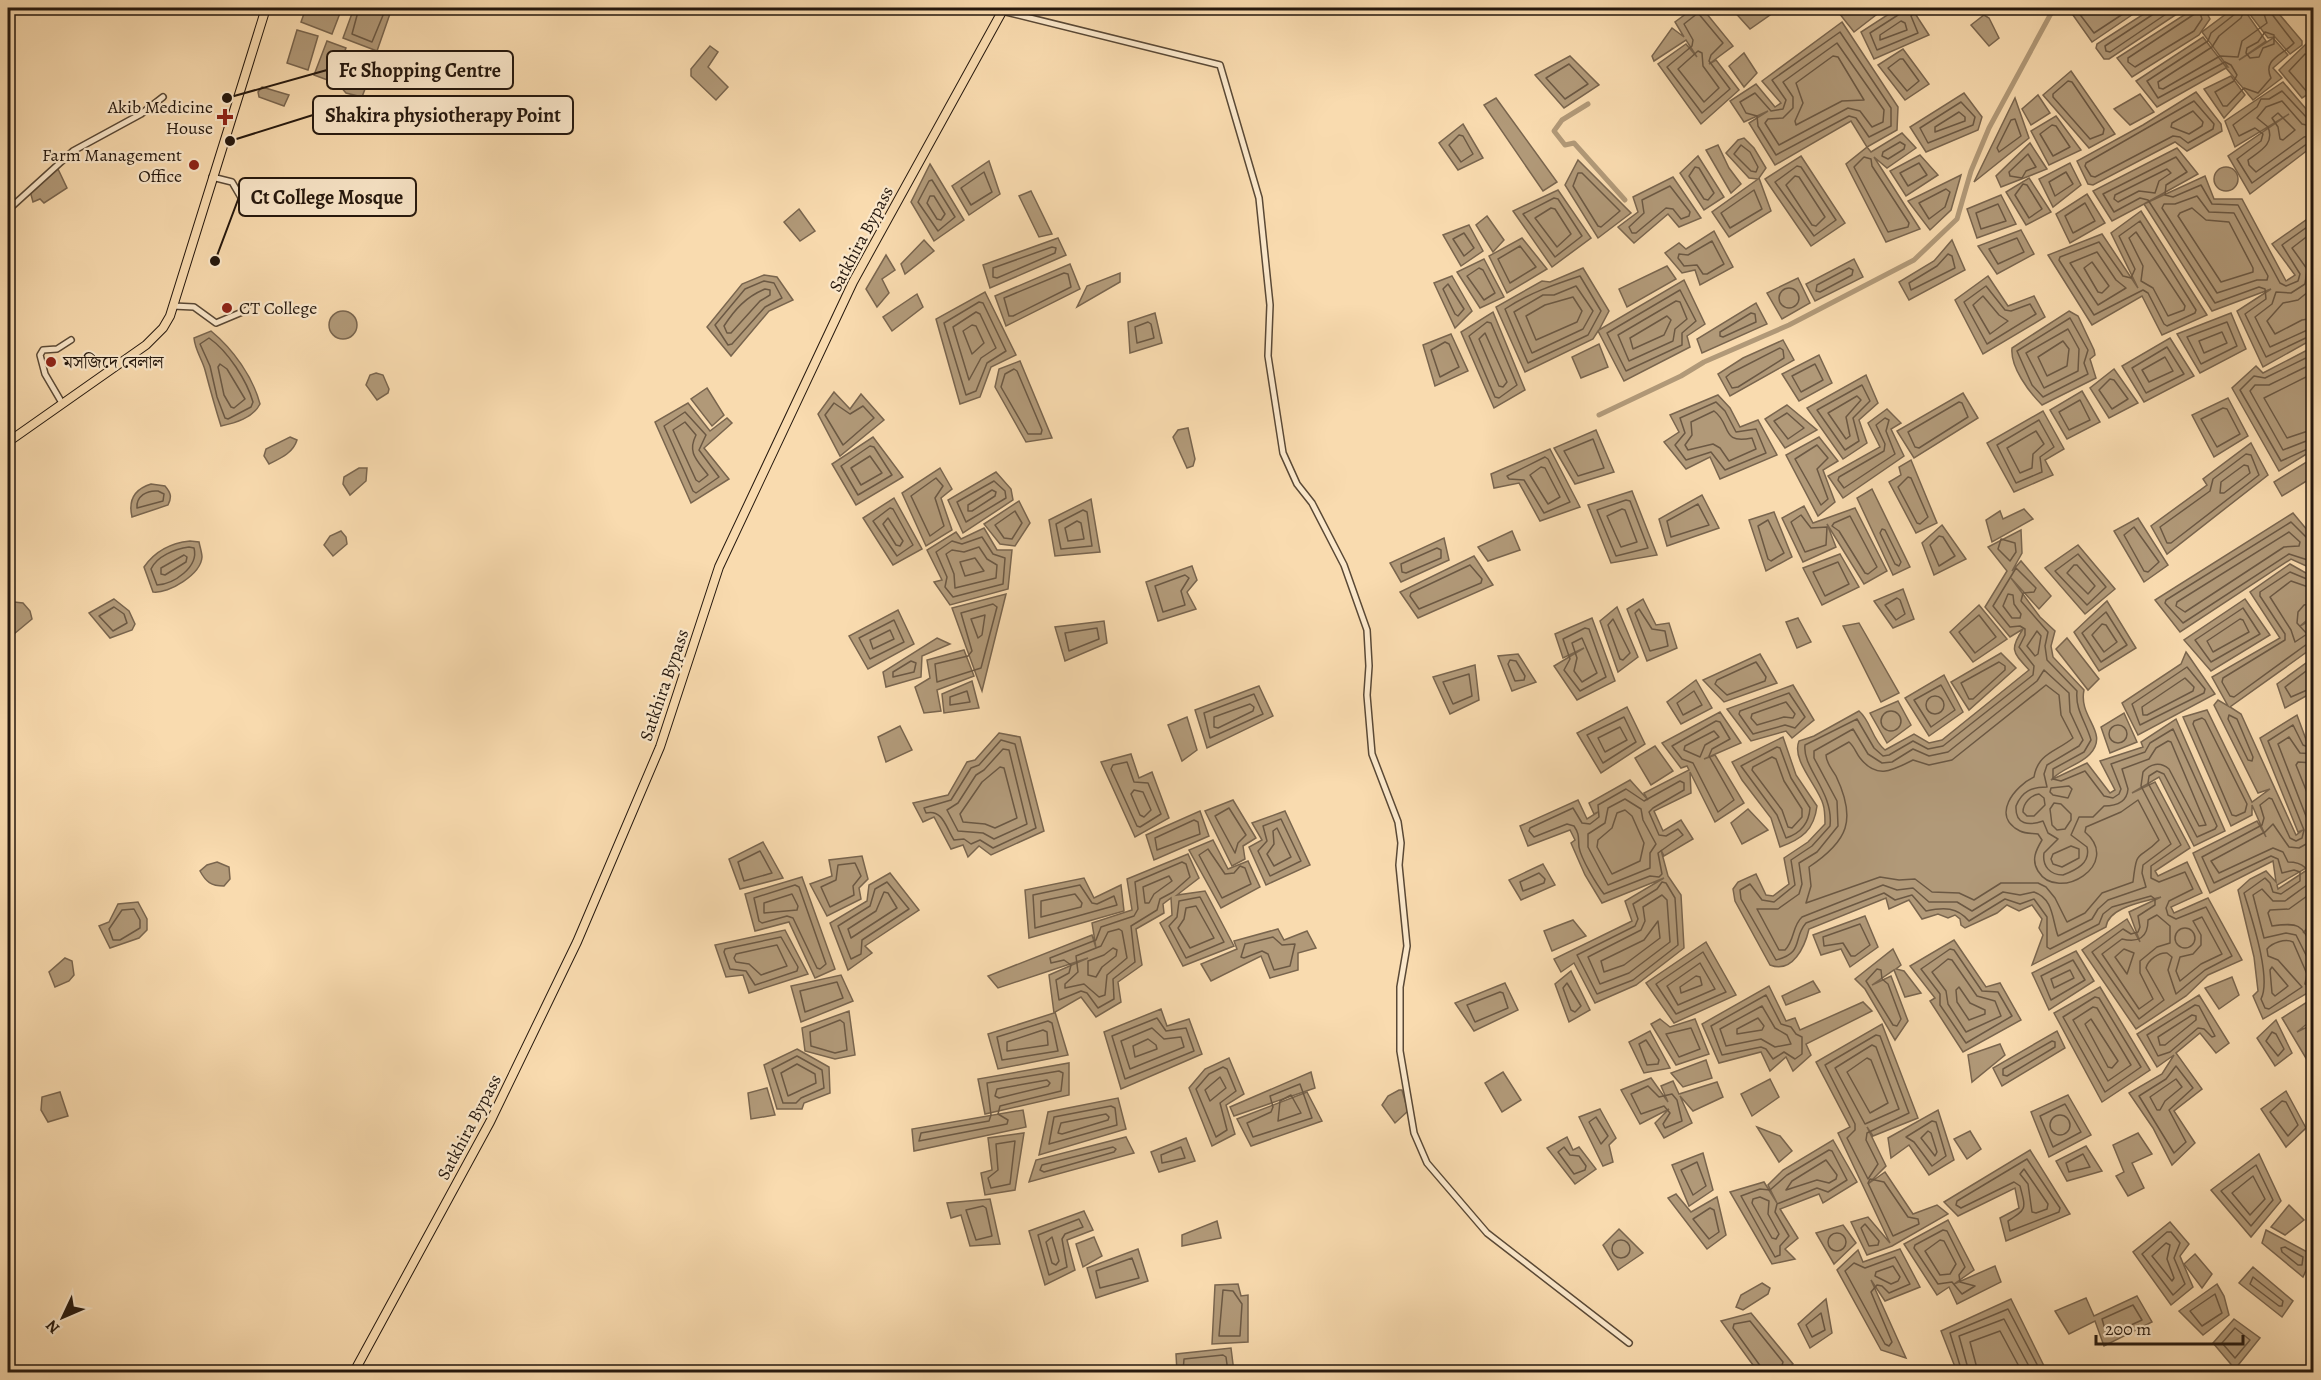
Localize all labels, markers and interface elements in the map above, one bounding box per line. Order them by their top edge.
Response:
callout: Fc Shopping Centre [327,51,513,89]
text: Fc Shopping Centre [339,57,501,84]
place label: Akib Medicine House [107,95,213,140]
callout: Shakira physiotherapy Point [313,96,573,134]
text: Shakira physiotherapy Point [325,102,561,129]
marker: Akib Medicine House [218,110,232,124]
place label: Farm Management Office [42,143,182,188]
marker: Farm Management Office [187,158,201,172]
callout: Ct College Mosque [239,178,416,216]
street label: Satkhira Bypass [823,182,899,296]
text: Ct College Mosque [251,184,403,211]
place label: CT College [239,296,317,320]
marker: CT College [220,301,234,315]
place label: মসজিদে বেলাল [62,350,164,374]
marker: মসজিদে বেলাল [44,355,58,369]
street label: Satkhira Bypass [634,626,694,744]
street label: Satkhira Bypass [431,1070,507,1184]
north arrow [33,1287,93,1347]
scale bar [2096,1308,2243,1346]
text: N [41,1315,65,1339]
text: 200 m [2105,1317,2151,1341]

